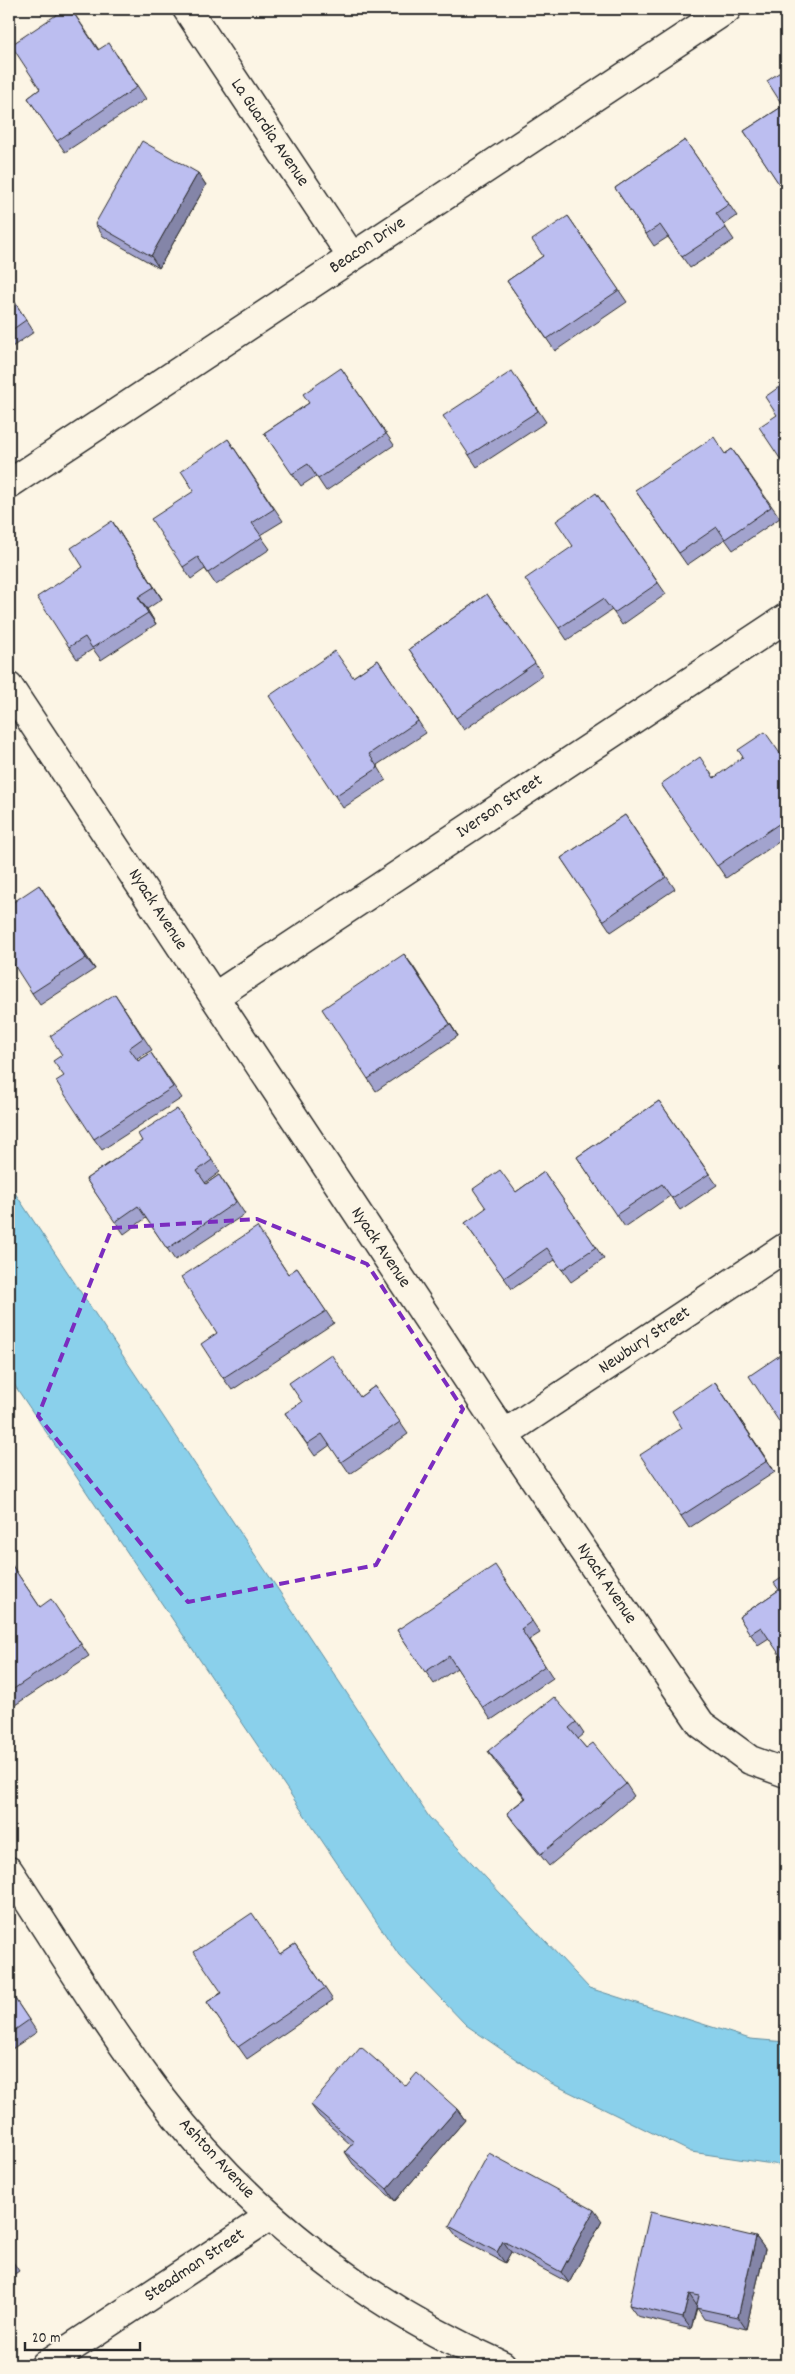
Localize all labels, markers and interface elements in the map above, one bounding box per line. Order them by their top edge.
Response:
street label: La Guardia Avenue [224,74,314,192]
street label: Beacon Drive [325,211,411,281]
street label: Iverson Street [452,769,549,845]
street label: Nyack Avenue [121,864,193,956]
street label: Nyack Avenue [344,1203,416,1293]
street label: Newbury Street [594,1301,696,1381]
street label: Nyack Avenue [570,1539,642,1629]
street label: Ashton Avenue [172,2113,260,2205]
street label: Steadman Street [140,2223,251,2309]
scale bar [25,2319,140,2351]
text: 20 m [32,2328,60,2350]

